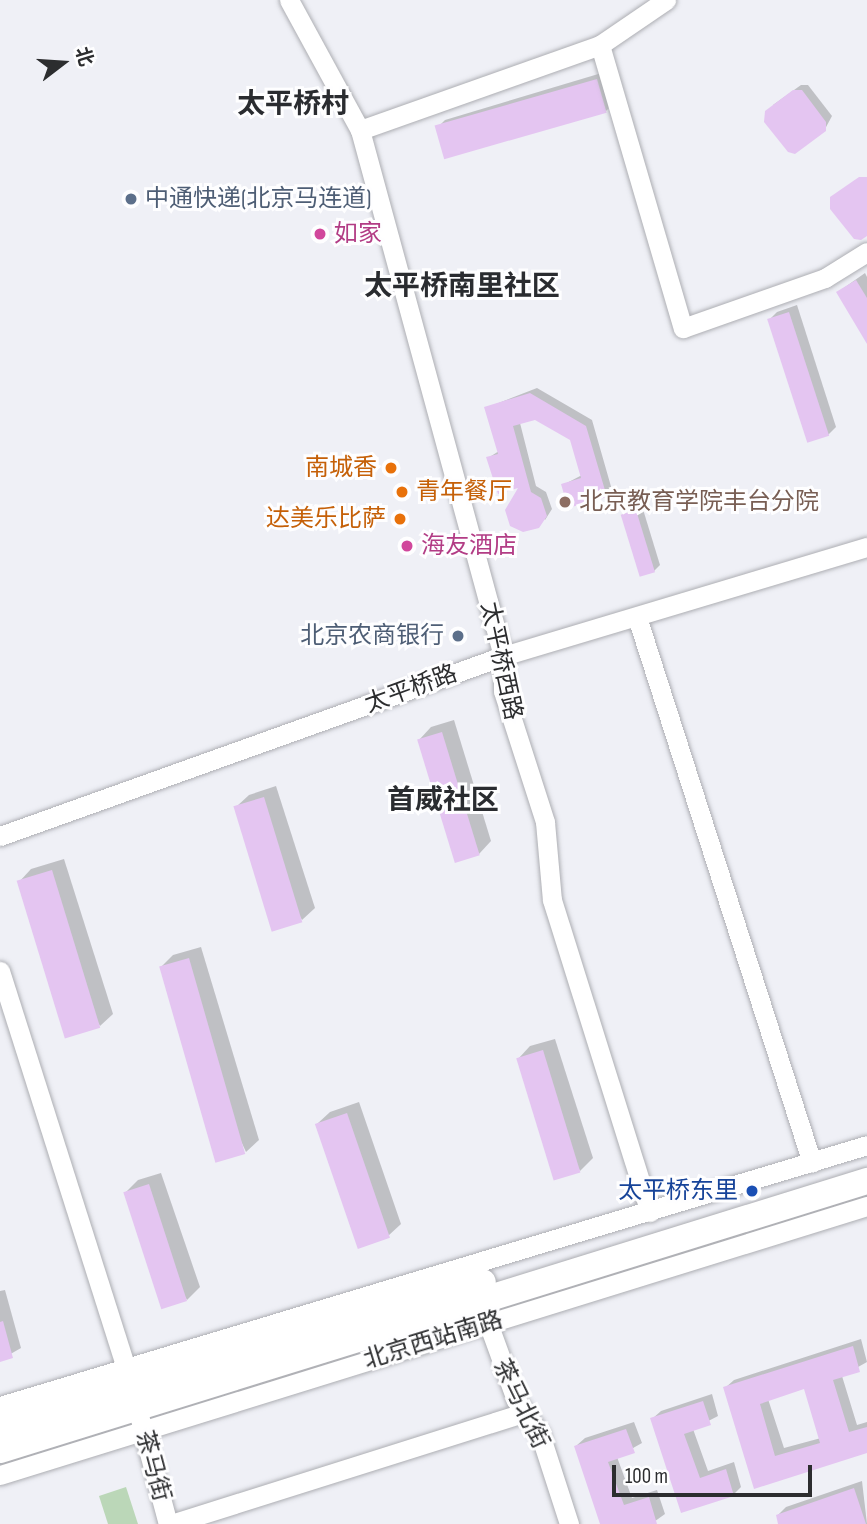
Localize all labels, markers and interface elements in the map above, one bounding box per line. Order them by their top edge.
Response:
north arrow [28,28,98,98]
text: 北 [70,44,97,69]
district label: 太平桥村 [237,88,349,122]
place label: 中通快递(北京马连道) [145,185,371,213]
marker: 中通快递(北京马连道) [123,191,139,207]
place label: 如家 [334,220,382,248]
marker: 如家 [312,226,328,242]
district label: 太平桥南里社区 [364,270,560,304]
place label: 南城香 [305,454,377,482]
marker: 南城香 [383,460,399,476]
place label: 青年餐厅 [416,478,512,506]
marker: 青年餐厅 [394,484,410,500]
place label: 北京教育学院丰台分院 [579,488,819,516]
marker: 北京教育学院丰台分院 [557,494,573,510]
place label: 达美乐比萨 [266,505,386,533]
marker: 达美乐比萨 [392,511,408,527]
place label: 海友酒店 [421,532,517,560]
marker: 海友酒店 [399,538,415,554]
street label: 太平桥西路 [474,599,528,723]
place label: 北京农商银行 [300,622,444,650]
marker: 北京农商银行 [450,628,466,644]
street label: 太平桥路 [361,659,461,719]
district label: 首威社区 [387,784,499,818]
place label: 太平桥东里 [618,1177,738,1205]
marker: 太平桥东里 [744,1183,760,1199]
street label: 北京西站南路 [360,1305,506,1375]
street label: 茶马北街 [487,1355,555,1453]
street label: 茶马街 [130,1427,176,1505]
scale bar [615,1450,814,1494]
text: 100 m [625,1464,668,1489]

